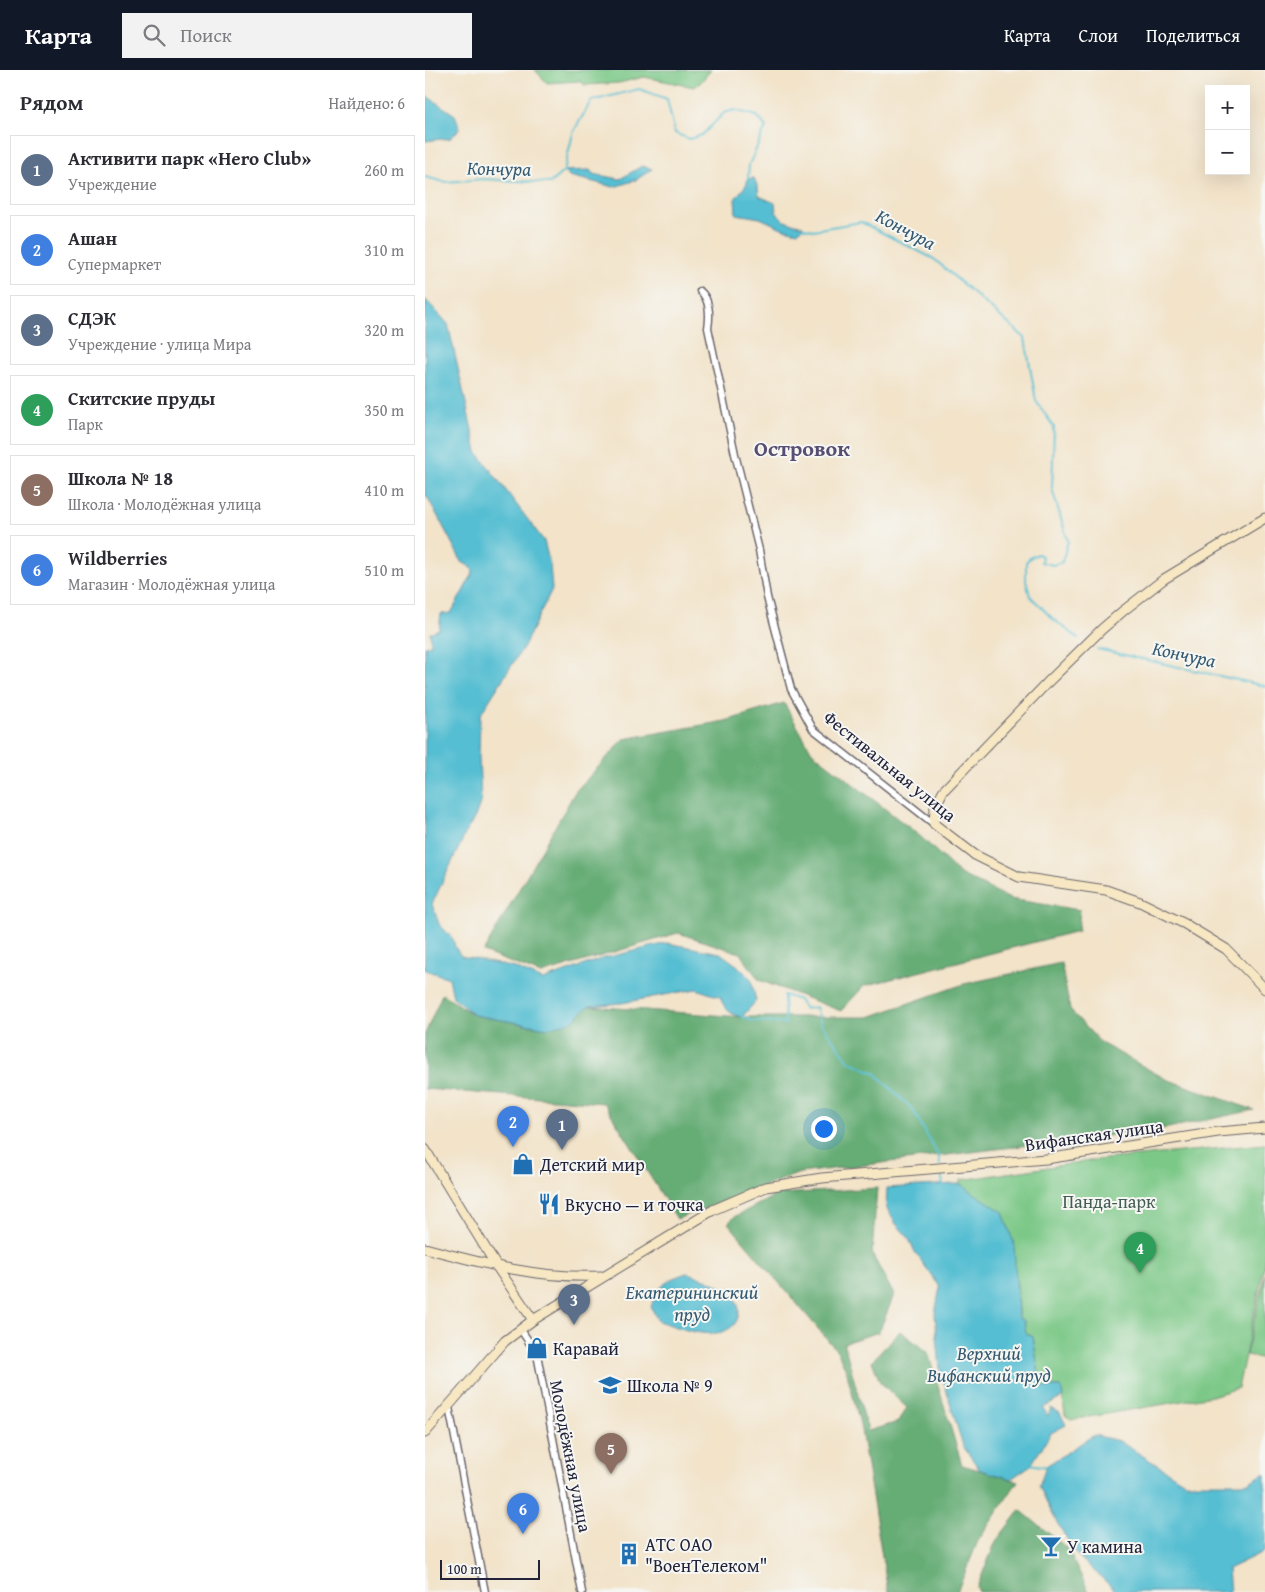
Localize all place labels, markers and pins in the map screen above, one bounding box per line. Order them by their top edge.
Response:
pin: 2 [497,1106,529,1147]
pin: 1 [546,1109,578,1150]
shop icon: Детский мир [510,1151,536,1177]
place label: Детский мир [539,1151,645,1178]
restaurant icon: Вкусно — и точка [536,1191,562,1217]
place label: Вкусно — и точка [565,1191,704,1218]
pin: 4 [1124,1232,1156,1273]
pin: 3 [558,1284,590,1325]
shop icon: Каравай [524,1335,550,1361]
place label: Каравай [553,1335,619,1362]
school or university icon: Школа № 9 [597,1372,623,1398]
place label: Школа № 9 [627,1372,713,1399]
pin: 5 [595,1433,627,1474]
pin: 6 [507,1493,539,1534]
place label: АТС ОАО "ВоенТелеком" [645,1531,767,1579]
bar icon: У камина [1038,1533,1064,1559]
place label: У камина [1067,1533,1143,1560]
building icon: АТС ОАО "ВоенТелеком" [616,1541,642,1567]

